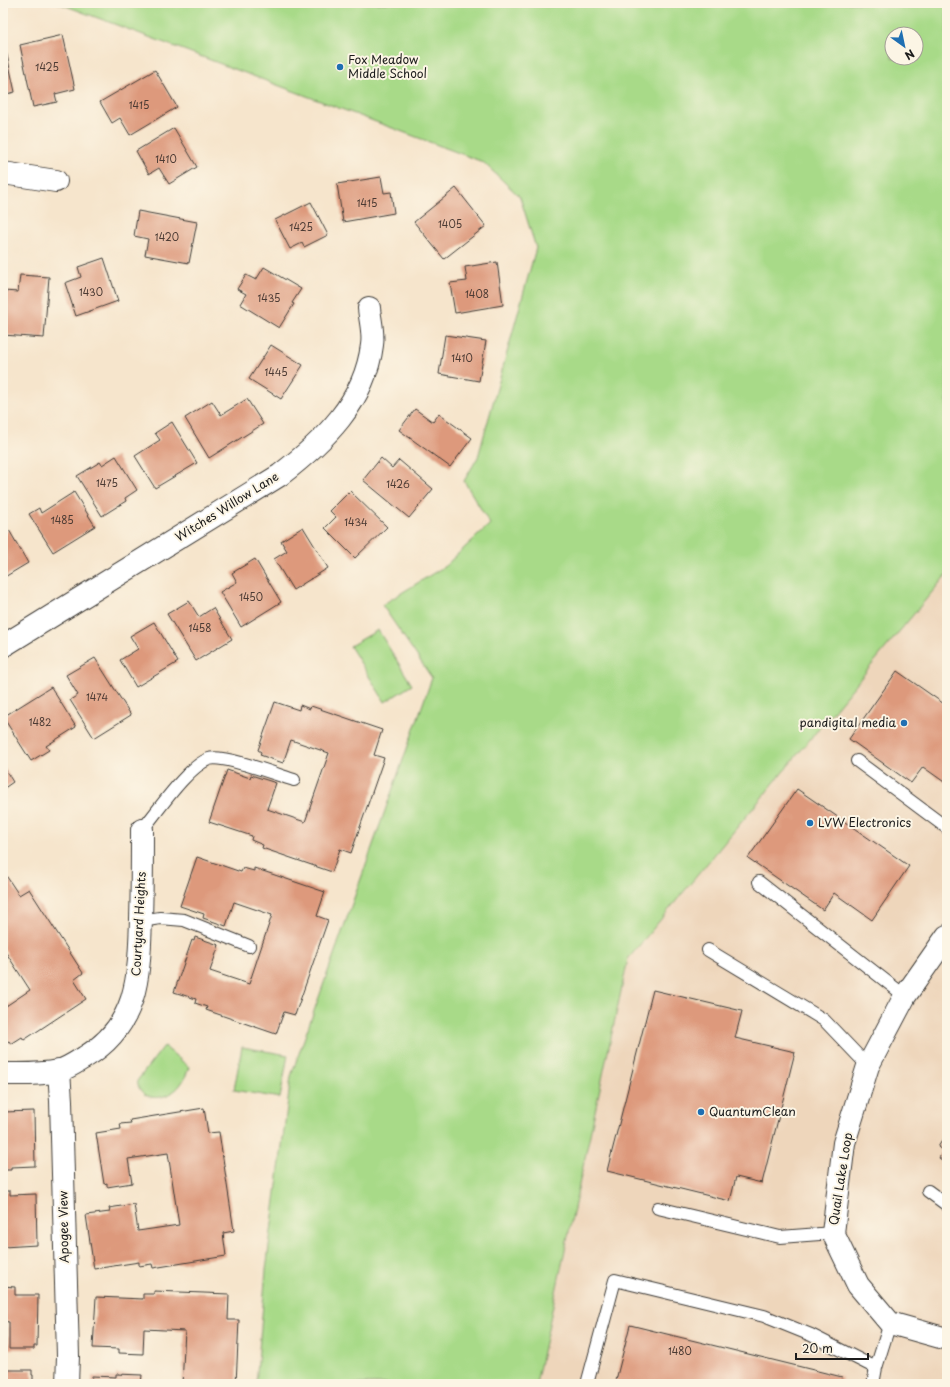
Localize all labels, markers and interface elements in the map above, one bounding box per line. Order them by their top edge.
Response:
north arrow [884,26,924,66]
text: N [901,45,918,64]
place label: Fox Meadow Middle School [348,50,427,82]
house number: 1425 [35,59,59,74]
marker: Fox Meadow Middle School [335,62,345,72]
house number: 1415 [129,97,149,112]
house number: 1410 [155,151,177,166]
house number: 1415 [357,195,377,210]
house number: 1405 [438,216,462,231]
house number: 1425 [289,219,313,234]
house number: 1420 [155,229,179,244]
house number: 1430 [79,284,103,299]
house number: 1408 [465,286,489,301]
house number: 1435 [258,290,280,305]
house number: 1410 [451,350,473,365]
house number: 1445 [264,364,288,379]
street label: Witches Willow Lane [171,467,282,545]
house number: 1475 [96,475,118,490]
house number: 1426 [386,476,410,491]
house number: 1485 [50,512,74,527]
house number: 1434 [344,514,368,529]
house number: 1450 [239,589,263,604]
house number: 1458 [189,620,211,635]
house number: 1474 [86,689,108,704]
place label: pandigital media [799,713,896,731]
house number: 1482 [29,714,51,729]
marker: pandigital media [899,718,909,728]
place label: LVW Electronics [818,813,912,831]
marker: LVW Electronics [805,818,815,828]
street label: Courtyard Heights [126,871,150,977]
place label: QuantumClean [709,1102,796,1120]
marker: QuantumClean [696,1107,706,1117]
street label: Quail Lake Loop [824,1131,856,1226]
street label: Apogee View [53,1190,73,1263]
scale bar [796,1335,868,1361]
text: 20 m [802,1339,833,1357]
house number: 1480 [668,1343,692,1358]

